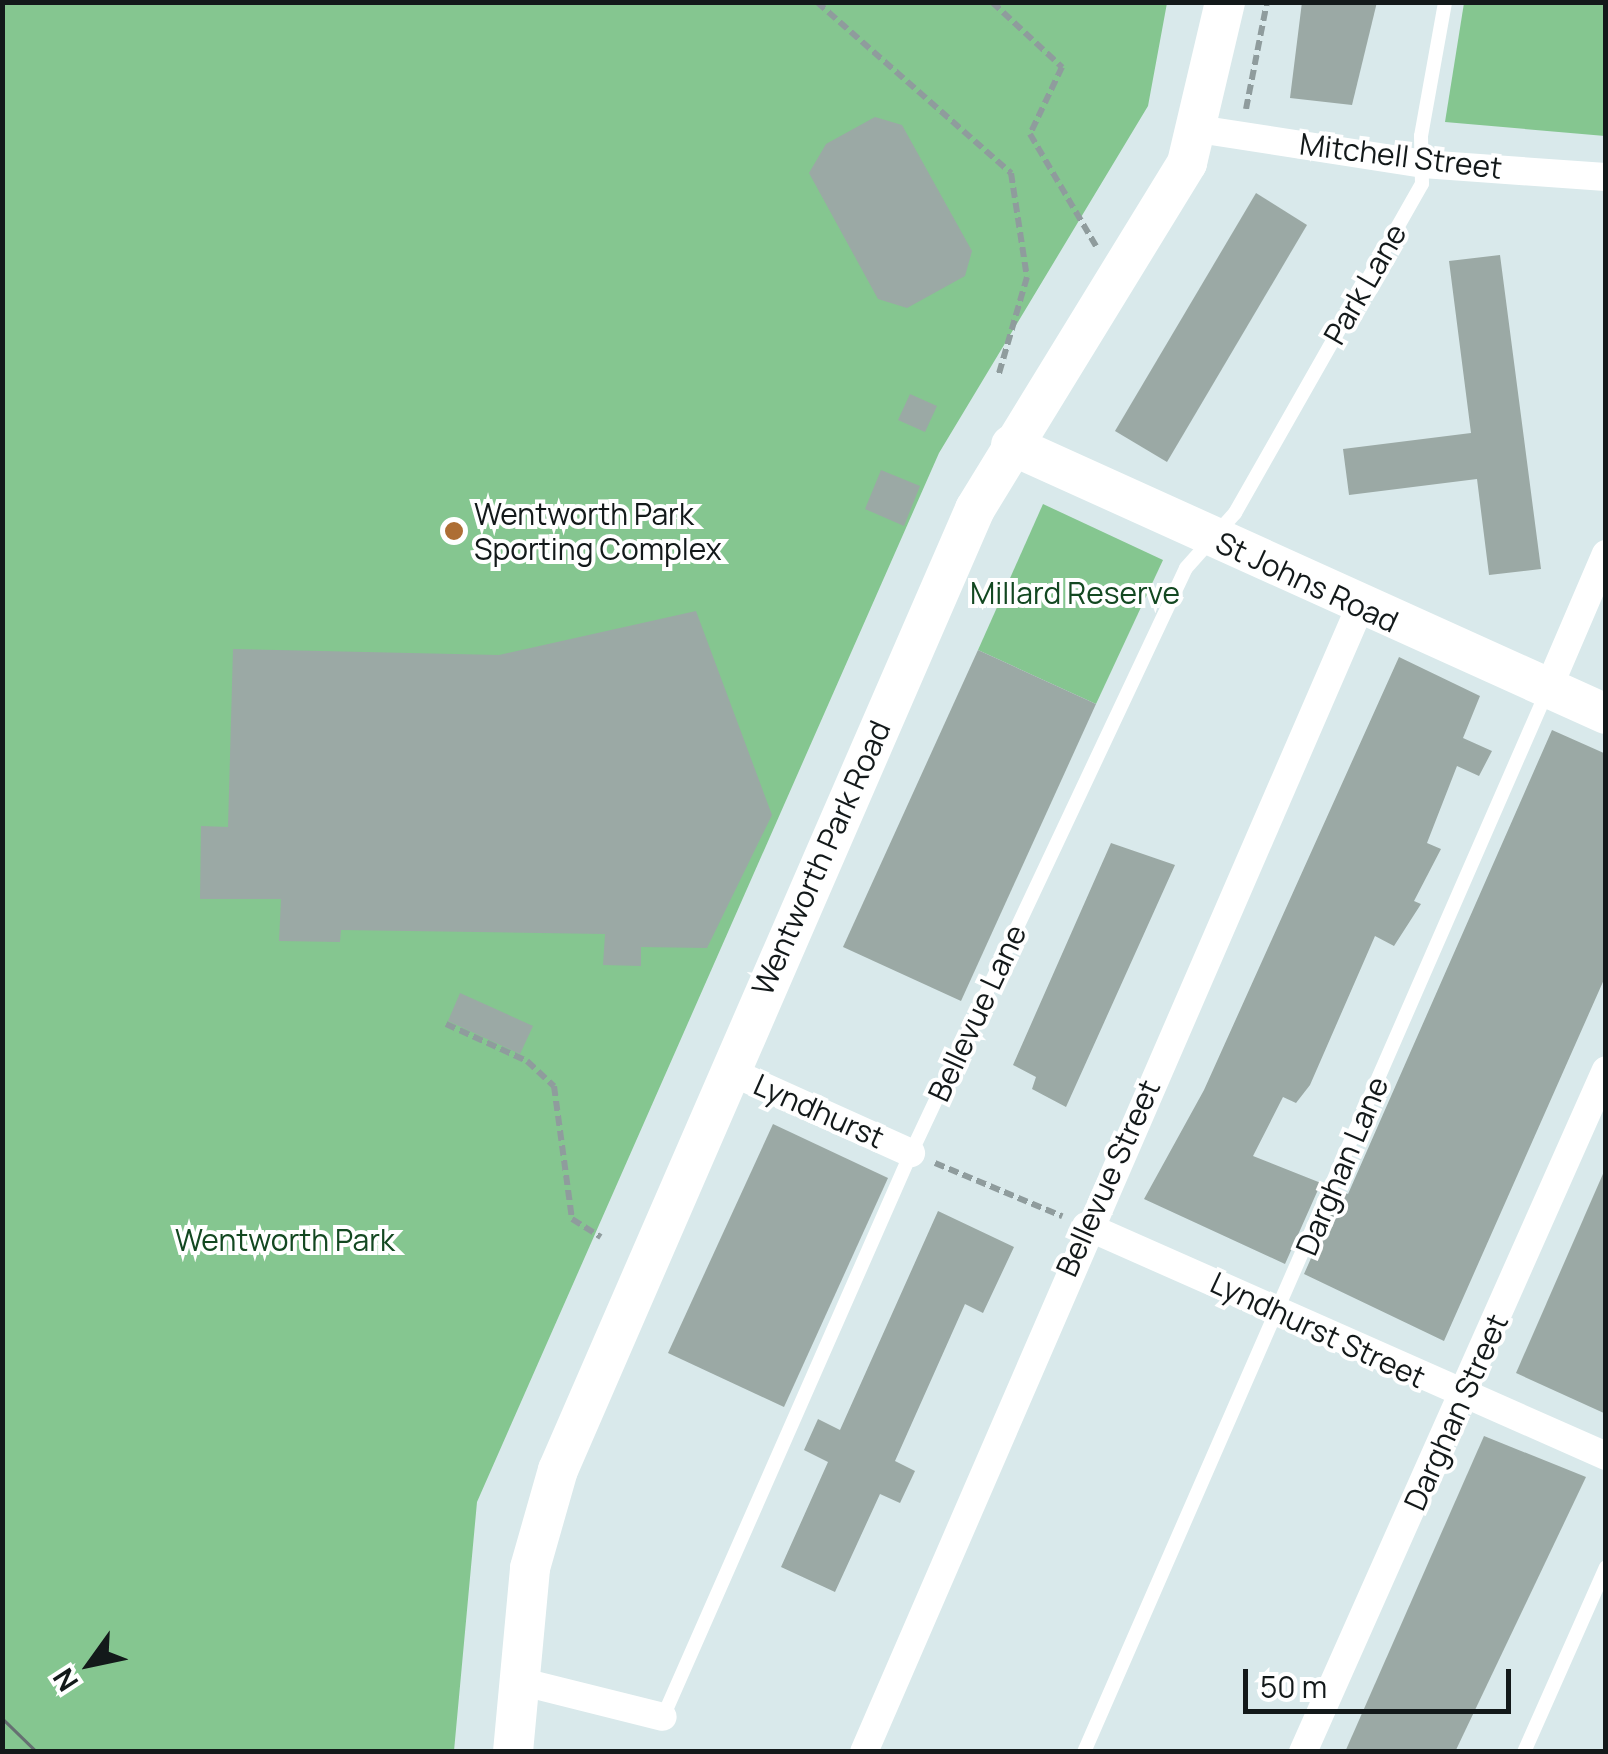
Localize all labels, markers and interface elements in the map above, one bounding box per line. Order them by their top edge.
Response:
street label: Mitchell Street [1298,126,1504,186]
street label: Park Lane [1316,217,1414,351]
place label: Wentworth Park Sporting Complex [474,496,722,566]
marker: Wentworth Park Sporting Complex [443,520,465,542]
street label: St Johns Road [1210,524,1404,640]
park label: Millard Reserve [970,575,1180,611]
street label: Wentworth Park Road [744,715,898,1001]
street label: Bellevue Lane [920,919,1034,1107]
street label: Lyndhurst [748,1066,890,1156]
street label: Darghan Lane [1288,1071,1396,1261]
street label: Bellevue Street [1049,1074,1167,1282]
park label: Wentworth Park [175,1222,395,1258]
street label: Lyndhurst Street [1205,1264,1431,1396]
street label: Darghan Street [1397,1308,1515,1516]
north arrow [40,1614,140,1714]
scale bar [1248,1649,1516,1711]
text: N [43,1662,86,1699]
text: 50 m [1260,1666,1327,1707]

